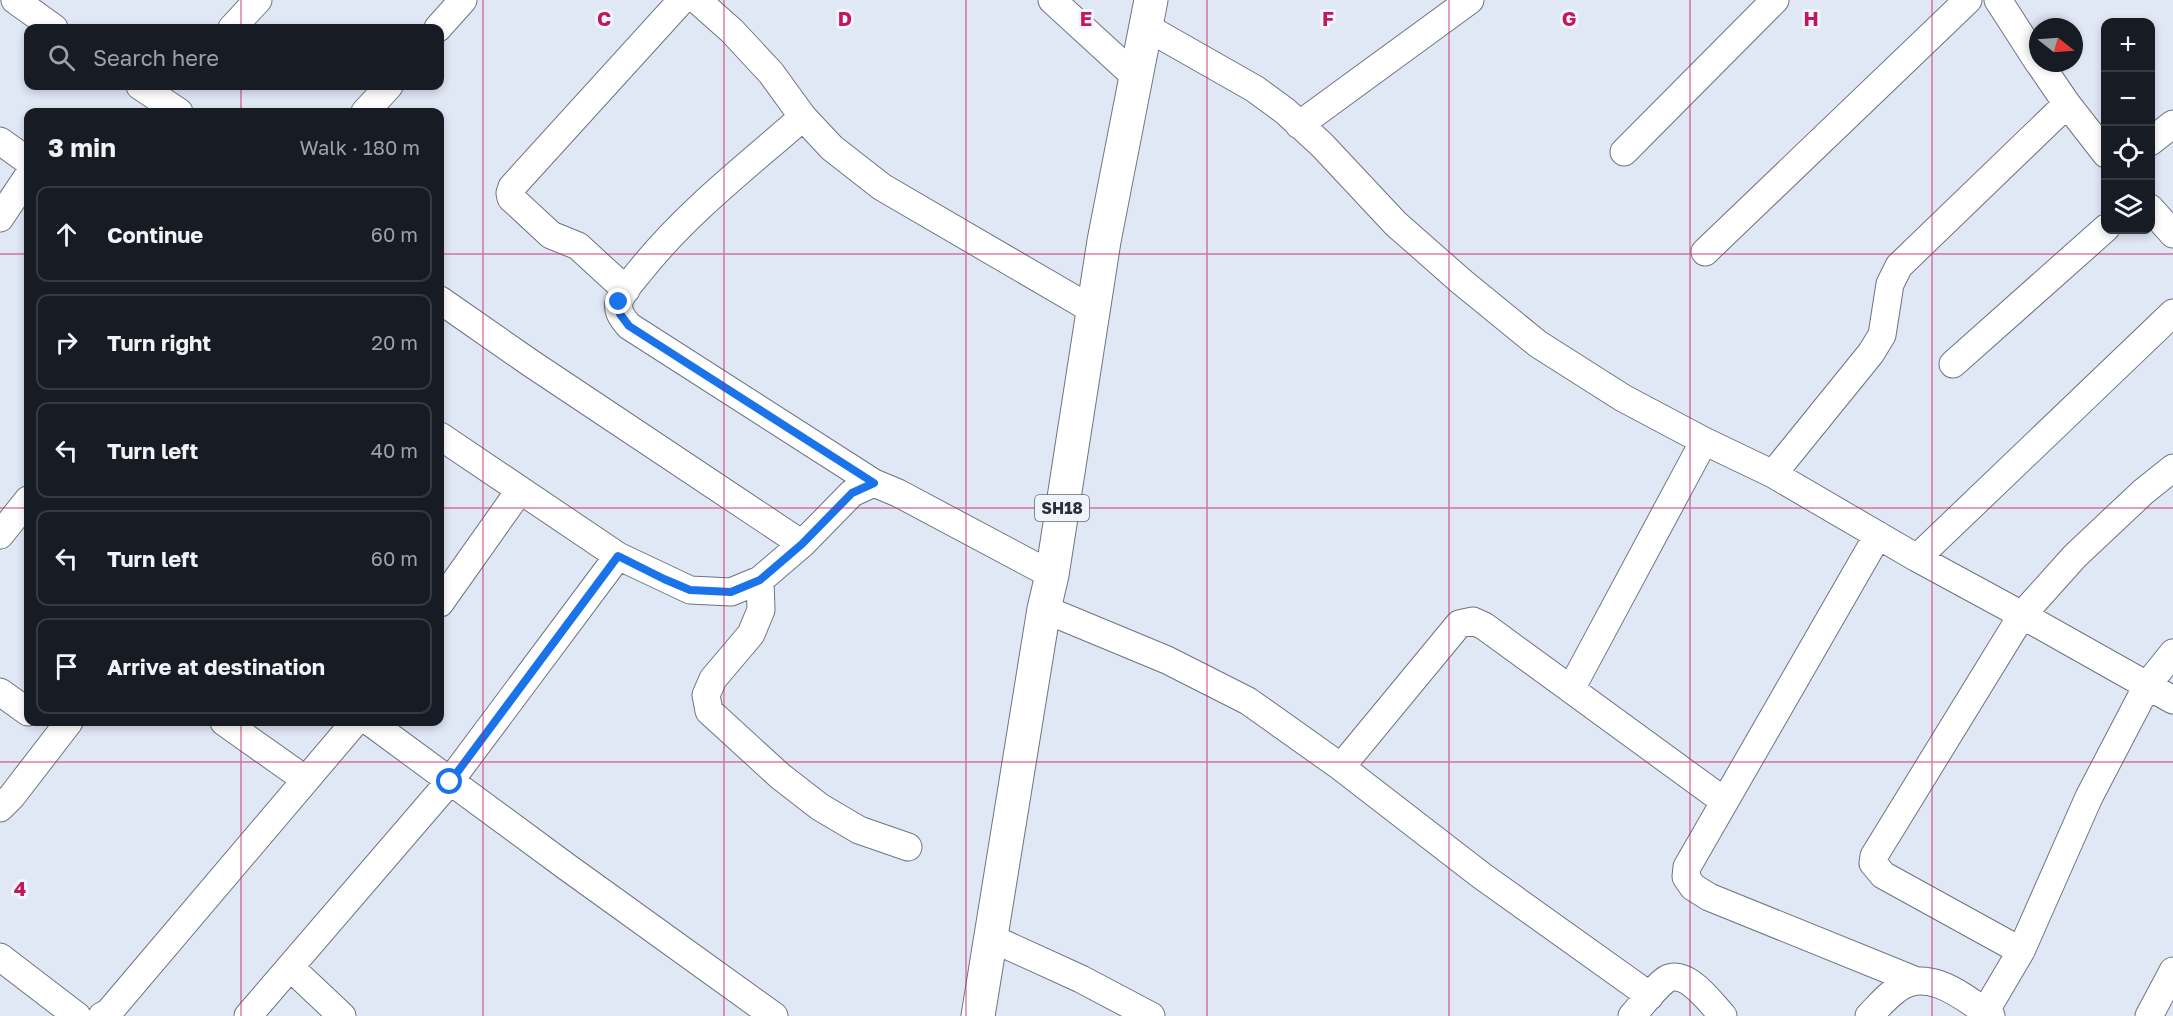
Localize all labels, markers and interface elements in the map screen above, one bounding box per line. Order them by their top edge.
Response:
text: C [597,6,611,30]
text: D [838,6,852,30]
text: E [1080,6,1092,30]
text: F [1322,6,1334,30]
text: G [1562,6,1576,30]
text: H [1803,6,1819,30]
north arrow [2029,18,2083,72]
map controls [2101,18,2155,234]
button: + [2101,18,2155,72]
search box [24,24,444,90]
icon: search [45,41,78,74]
text: Search here [93,44,219,71]
button: − [2101,72,2155,126]
button: locate [2101,126,2155,180]
text: 3 min [48,132,116,163]
text: Walk · 180 m [300,135,420,159]
button: layers [2101,180,2155,234]
icon: ahead [50,218,83,251]
text: Continue [107,221,203,248]
text: 60 m [371,222,418,246]
route end [605,288,631,314]
icon: right [50,326,83,359]
text: Turn right [107,329,211,356]
text: 20 m [371,330,418,354]
icon: left [50,434,83,467]
text: Turn left [107,437,198,464]
text: 40 m [371,438,418,462]
road number: SH18 [1035,495,1089,521]
icon: left [50,542,83,575]
text: Turn left [107,545,198,572]
text: 60 m [371,546,418,570]
icon: arrive [50,650,83,683]
text: Arrive at destination [107,653,325,680]
route start [436,768,462,794]
text: 4 [14,876,26,900]

